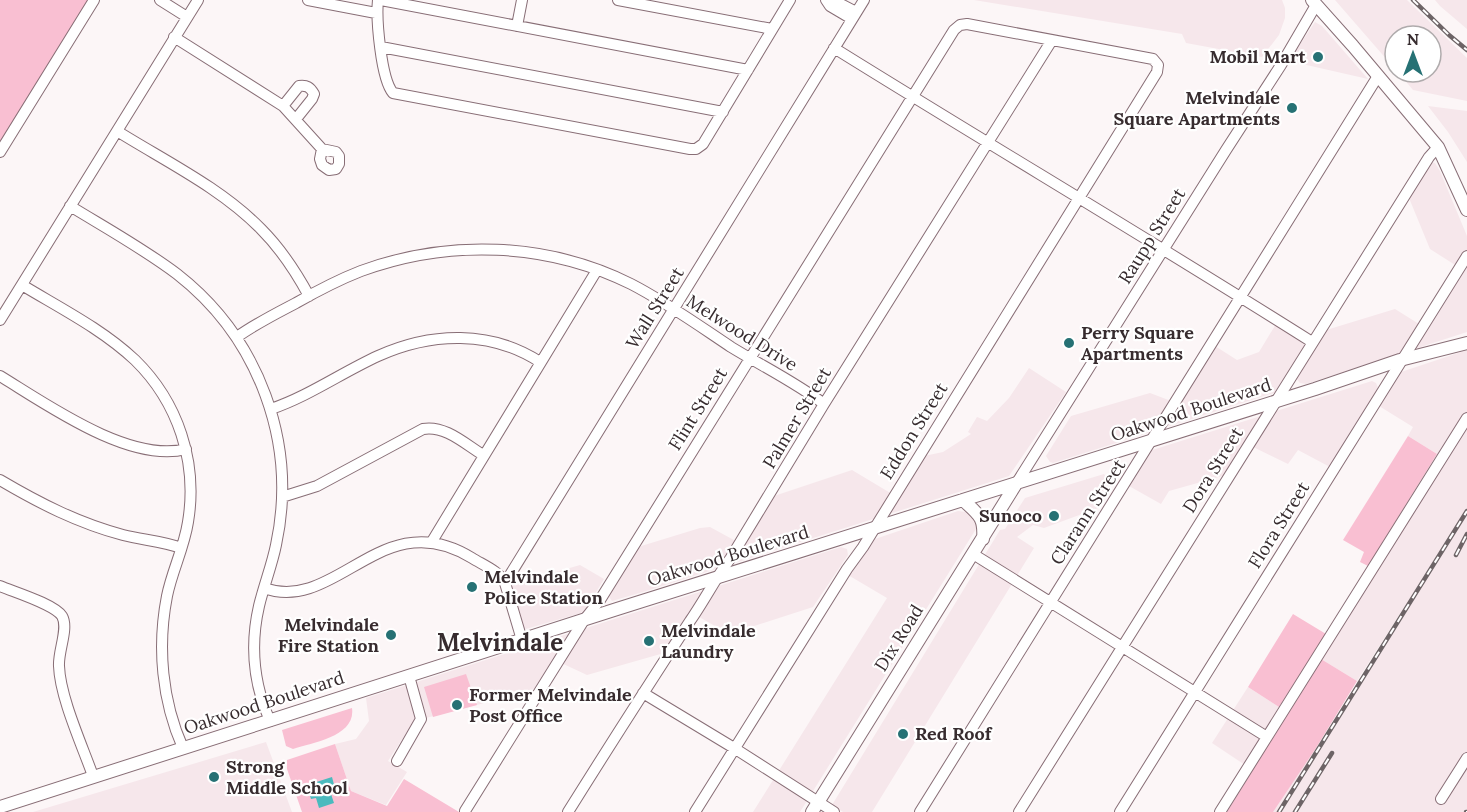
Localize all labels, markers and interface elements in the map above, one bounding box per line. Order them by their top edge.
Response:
north arrow [1383,24,1443,84]
text: N [1407,29,1419,49]
place label: Mobil Mart [1209,45,1307,68]
marker: Mobil Mart [1311,50,1325,64]
place label: Melvindale Square Apartments [1114,86,1280,130]
marker: Melvindale Square Apartments [1285,101,1299,115]
street label: Raupp Street [1113,184,1190,288]
street label: Wall Street [620,263,689,353]
street label: Melwood Drive [682,289,802,376]
place label: Perry Square Apartments [1081,321,1194,365]
marker: Perry Square Apartments [1062,336,1076,350]
street label: Flint Street [663,363,732,454]
street label: Palmer Street [757,363,836,473]
street label: Oakwood Boulevard [1108,373,1274,446]
street label: Eddon Street [875,378,952,483]
street label: Dora Street [1177,423,1248,517]
street label: Clarann Street [1045,455,1130,569]
street label: Flora Street [1243,477,1314,572]
place label: Sunoco [979,504,1042,527]
marker: Sunoco [1047,509,1061,523]
street label: Oakwood Boulevard [644,520,812,591]
place label: Melvindale Police Station [484,565,603,609]
marker: Melvindale Police Station [465,580,479,594]
street label: Dix Road [869,600,928,675]
place label: Melvindale Fire Station [278,613,380,657]
place label: Melvindale Laundry [661,619,756,663]
district label: Melvindale [437,627,563,658]
marker: Melvindale Fire Station [384,628,398,642]
marker: Melvindale Laundry [642,634,656,648]
street label: Oakwood Boulevard [181,666,347,739]
place label: Former Melvindale Post Office [469,683,632,727]
marker: Former Melvindale Post Office [450,698,464,712]
place label: Red Roof [915,722,993,745]
marker: Red Roof [896,727,910,741]
place label: Strong Middle School [226,755,348,799]
marker: Strong Middle School [207,770,221,784]

